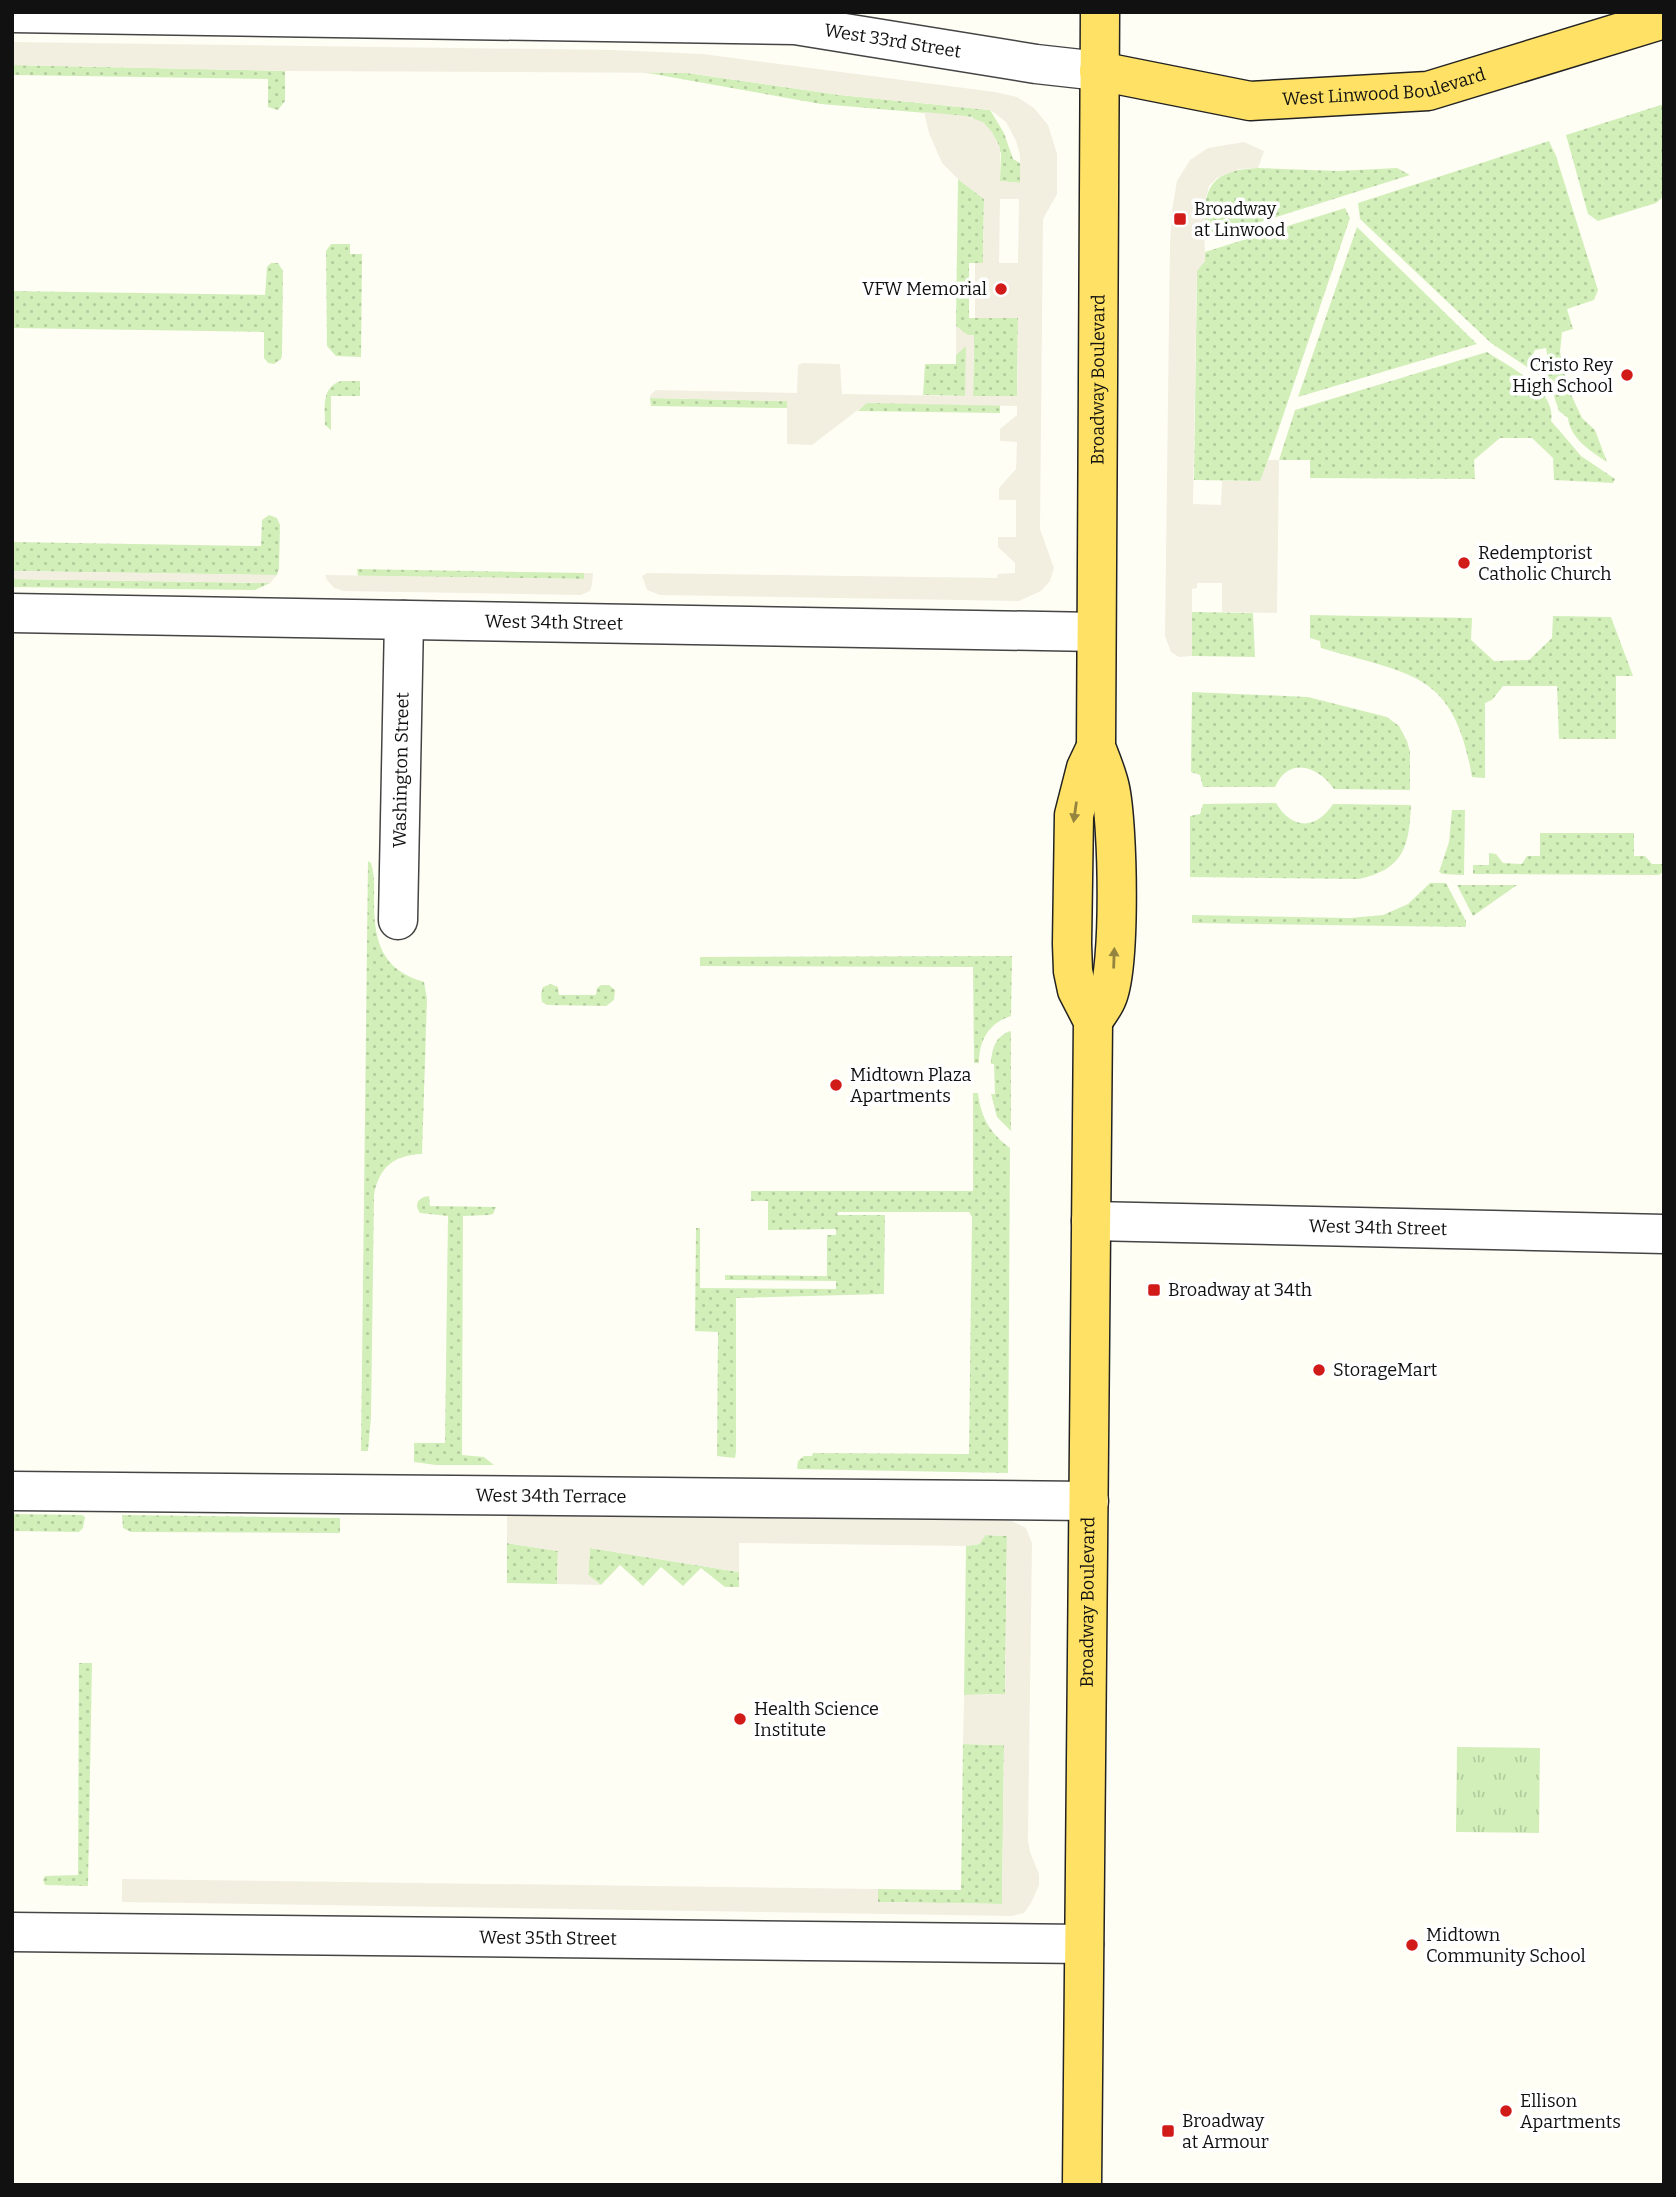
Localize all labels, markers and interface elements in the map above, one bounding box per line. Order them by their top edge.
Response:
street label: West 33rd Street [823,19,963,63]
street label: West Linwood Boulevard [1282,63,1489,110]
place label: Broadway at Linwood [1194,198,1286,241]
marker: Broadway at Linwood [1172,211,1188,227]
place label: VFW Memorial [862,278,987,300]
marker: VFW Memorial [993,281,1009,297]
street label: Broadway Boulevard [1087,294,1109,465]
place label: Cristo Rey High School [1512,354,1613,397]
marker: Cristo Rey High School [1619,367,1635,383]
place label: Redemptorist Catholic Church [1478,542,1611,585]
marker: Redemptorist Catholic Church [1456,555,1472,571]
street label: West 34th Street [484,610,624,635]
street label: Washington Street [388,691,414,848]
one-way arrow [1070,801,1081,823]
one-way arrow [1109,947,1120,969]
place label: Midtown Plaza Apartments [850,1064,972,1107]
marker: Midtown Plaza Apartments [828,1077,844,1093]
street label: West 34th Street [1308,1215,1448,1240]
place label: Broadway at 34th [1168,1279,1312,1301]
marker: Broadway at 34th [1146,1282,1162,1298]
place label: StorageMart [1333,1359,1438,1381]
marker: StorageMart [1311,1362,1327,1378]
street label: West 34th Terrace [475,1484,627,1508]
street label: Broadway Boulevard [1076,1516,1099,1688]
place label: Health Science Institute [754,1698,879,1741]
marker: Health Science Institute [732,1711,748,1727]
place label: Midtown Community School [1426,1924,1586,1967]
street label: West 35th Street [479,1926,617,1950]
marker: Midtown Community School [1404,1937,1420,1953]
place label: Ellison Apartments [1520,2090,1621,2133]
marker: Ellison Apartments [1498,2103,1514,2119]
place label: Broadway at Armour [1182,2110,1269,2153]
marker: Broadway at Armour [1160,2123,1176,2139]

